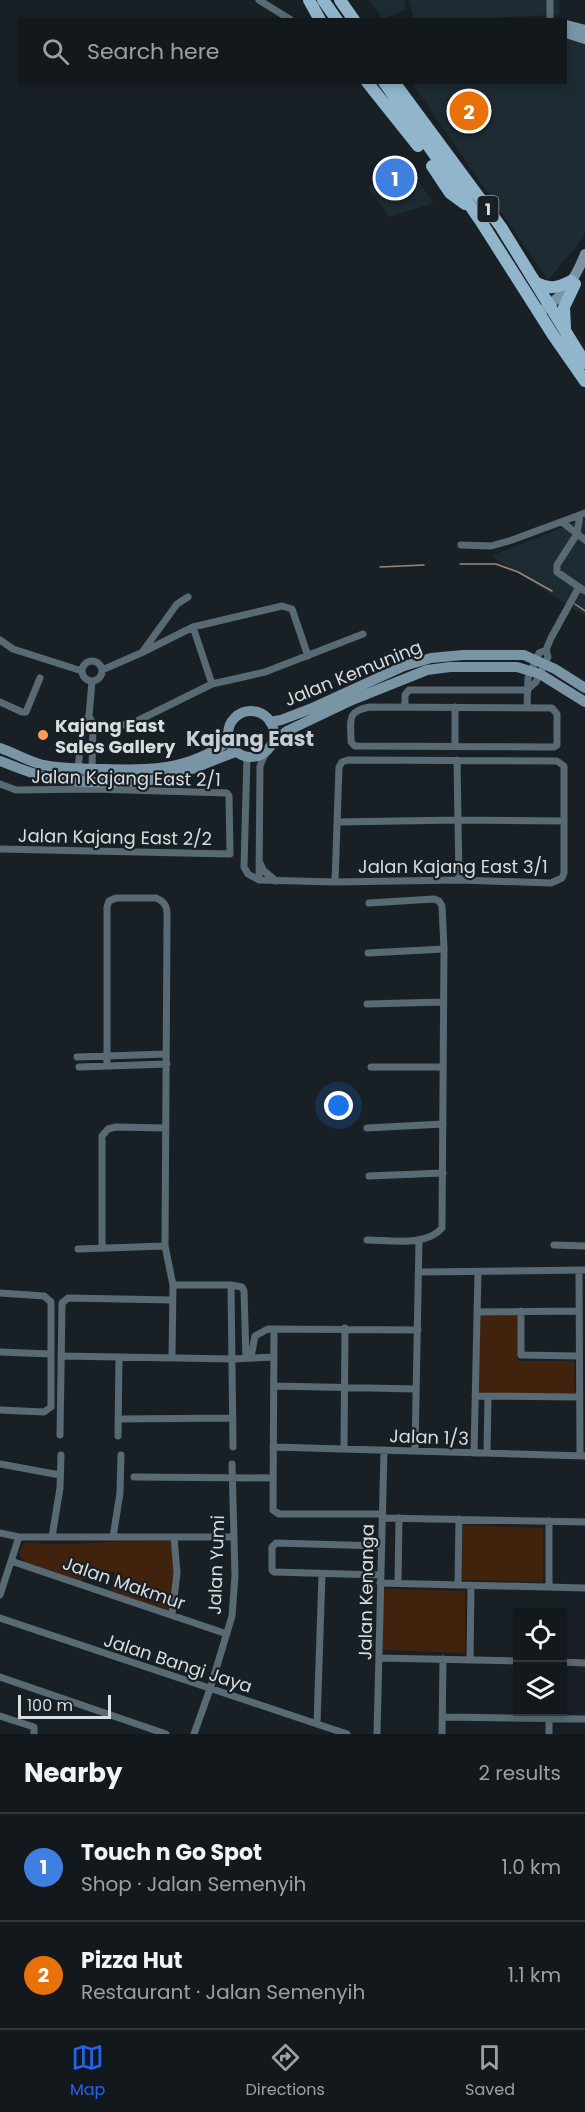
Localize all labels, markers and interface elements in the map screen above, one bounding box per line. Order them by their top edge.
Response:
search box [18,18,567,84]
icon: search [39,35,72,68]
text: Search here [87,36,220,67]
pin: 2 [450,88,488,134]
pin: 1 [376,156,414,201]
road number: 1 [478,196,498,222]
street label: Jalan Kemuning [281,634,425,712]
place label: Kajang East Sales Gallery [55,713,176,759]
district label: Kajang East [186,724,314,753]
marker: Kajang East Sales Gallery [36,728,50,742]
street label: Jalan Kajang East 2/1 [31,764,221,792]
street label: Jalan Kajang East 2/2 [18,823,212,851]
street label: Jalan Kajang East 3/1 [358,854,548,879]
your location [324,1091,353,1120]
street label: Jalan 1/3 [389,1423,469,1451]
street label: Jalan Yumi [202,1515,230,1615]
street label: Jalan Kenanga [352,1524,380,1660]
street label: Jalan Makmur [59,1550,189,1616]
map controls [513,1608,567,1716]
button: locate [513,1608,567,1662]
street label: Jalan Bangi Jaya [101,1627,255,1699]
button: layers [513,1662,567,1716]
scale bar [18,1692,111,1720]
text: 100 m [27,1694,73,1717]
text: Nearby [24,1755,122,1791]
text: 2 results [478,1759,561,1787]
text: Touch n Go Spot [81,1837,262,1868]
text: 1 [40,1853,47,1881]
text: 1.0 km [502,1853,561,1881]
text: Shop · Jalan Semenyih [81,1870,306,1898]
text: Pizza Hut [81,1945,183,1976]
text: 2 [38,1961,49,1989]
text: 1.1 km [508,1961,561,1989]
text: Restaurant · Jalan Semenyih [81,1978,365,2006]
tab: Map [70,2041,105,2102]
tab: Directions [246,2041,325,2102]
tab: Saved [465,2041,515,2102]

